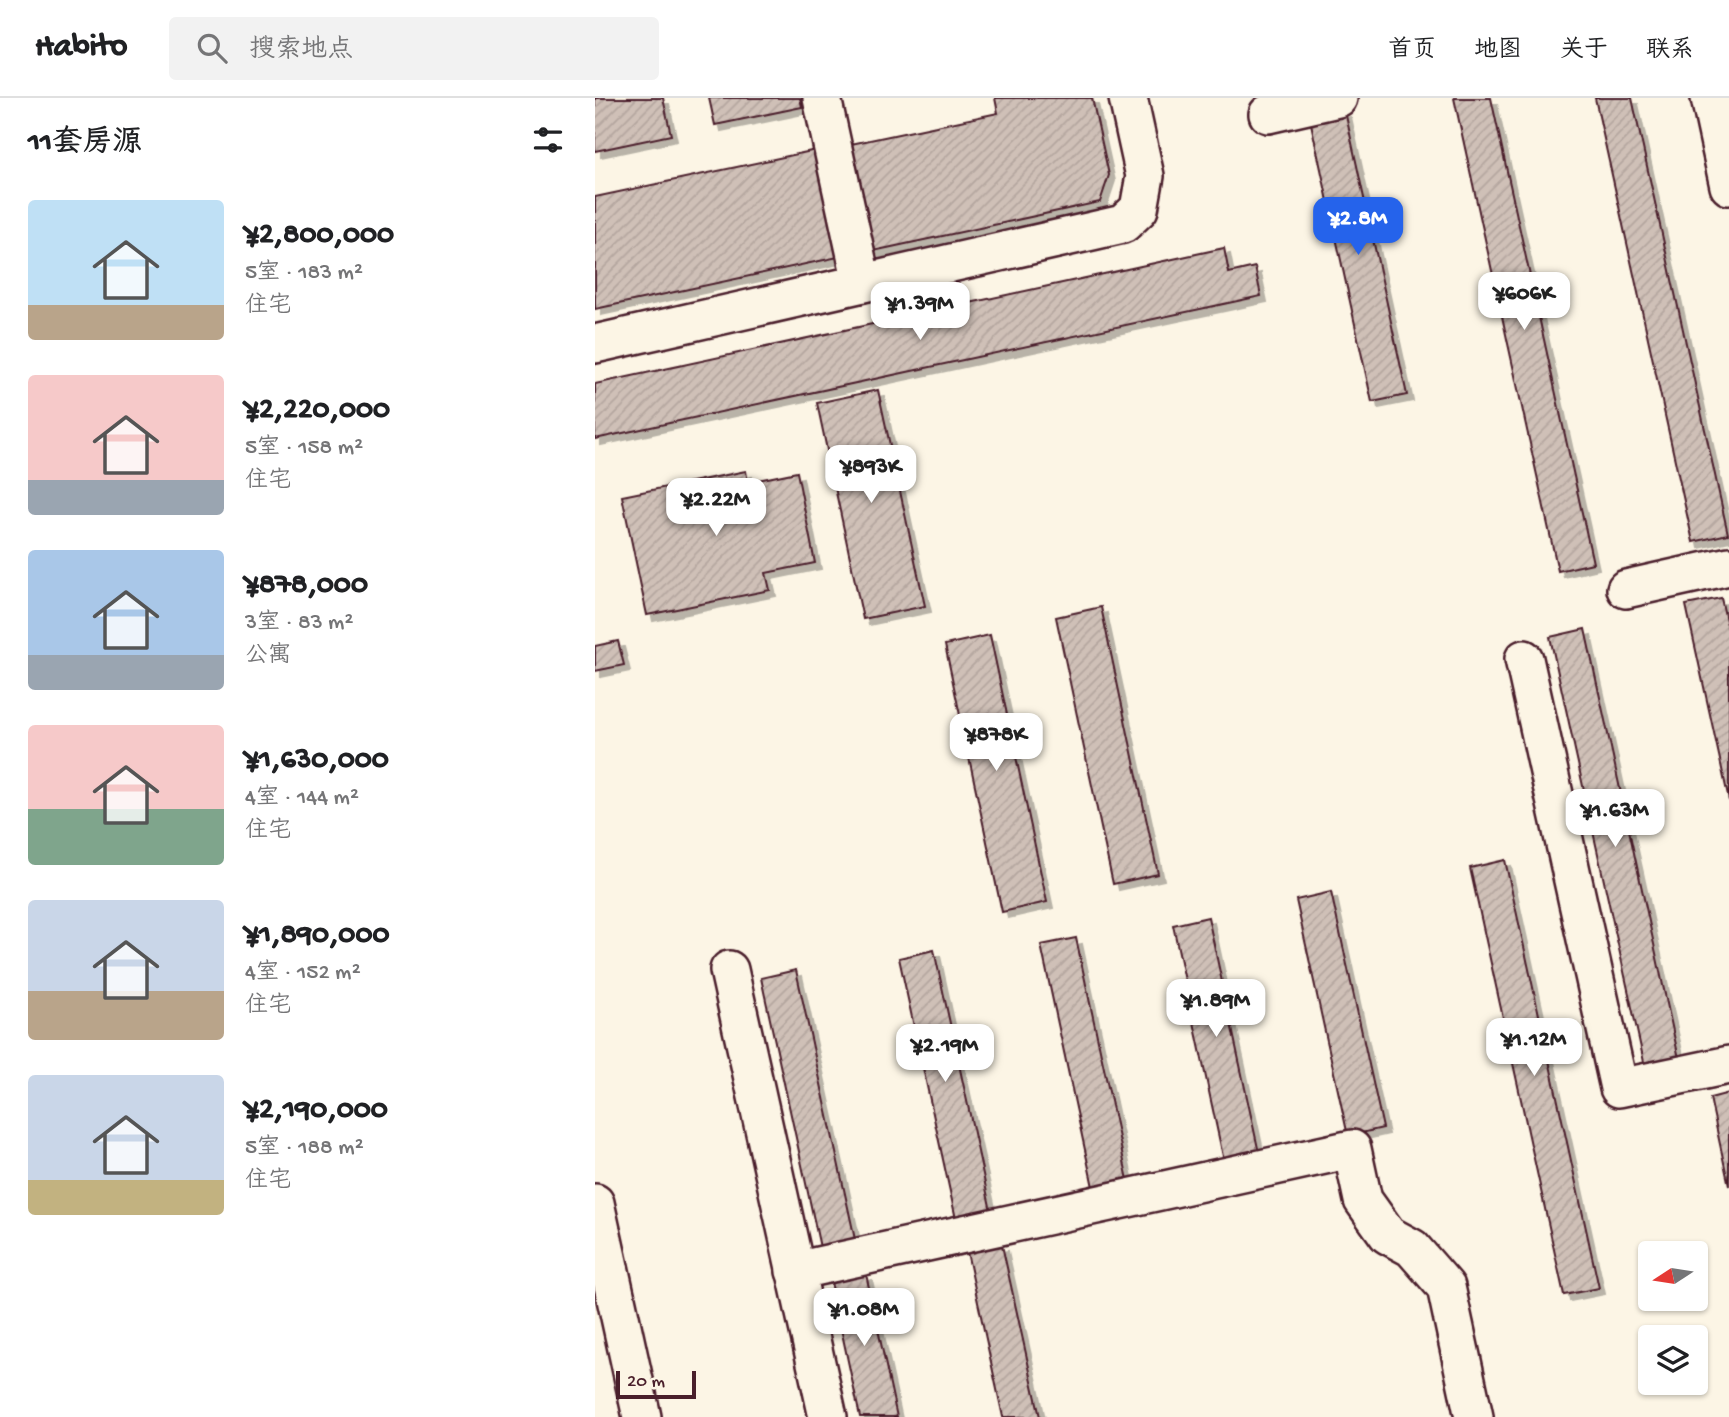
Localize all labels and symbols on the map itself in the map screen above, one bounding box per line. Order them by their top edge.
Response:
pin: ¥2.8M [1309,198,1407,257]
pin: ¥606K [1475,272,1573,332]
pin: ¥1.39M [863,282,977,342]
pin: ¥893K [822,446,920,505]
pin: ¥2.22M [659,478,773,538]
pin: ¥878K [947,714,1045,773]
pin: ¥1.63M [1558,790,1672,849]
pin: ¥1.89M [1159,979,1273,1039]
pin: ¥1.12M [1477,1018,1591,1078]
pin: ¥2.19M [888,1024,1002,1084]
north arrow [1638,1241,1708,1311]
pin: ¥1.08M [807,1288,921,1348]
scale bar [616,1368,697,1400]

